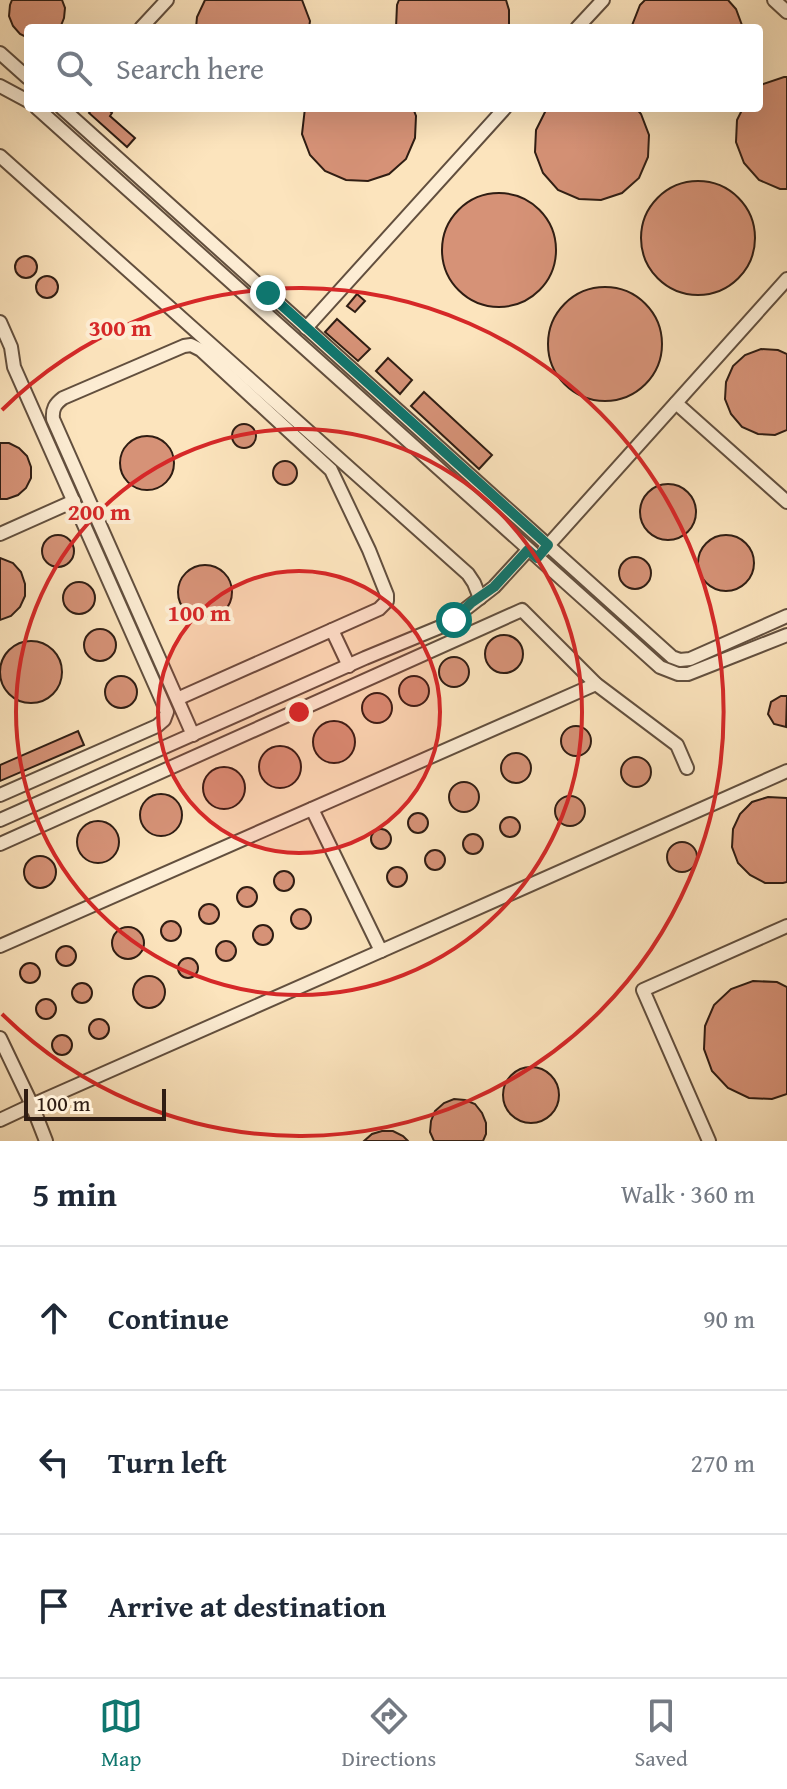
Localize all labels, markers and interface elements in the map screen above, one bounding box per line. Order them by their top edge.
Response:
search box [24,24,763,112]
icon: search [52,46,96,90]
text: Search here [116,46,264,90]
route end [250,275,286,311]
text: 300 m [88,310,152,345]
text: 200 m [67,494,131,529]
text: 100 m [167,595,231,630]
route start [436,602,472,638]
centre of rings [285,698,313,726]
scale bar [24,1085,166,1121]
text: 100 m [36,1087,91,1119]
text: 5 min [32,1169,117,1218]
text: Walk · 360 m [621,1174,755,1213]
icon: ahead [32,1296,76,1340]
text: Continue [108,1296,229,1340]
text: 90 m [703,1299,755,1338]
icon: left [32,1440,76,1484]
text: Turn left [108,1440,227,1484]
text: 270 m [690,1443,755,1482]
icon: arrive [32,1584,76,1628]
text: Arrive at destination [108,1584,386,1628]
tab: Map [99,1694,143,1774]
tab: Directions [342,1694,436,1774]
tab: Saved [635,1694,688,1774]

